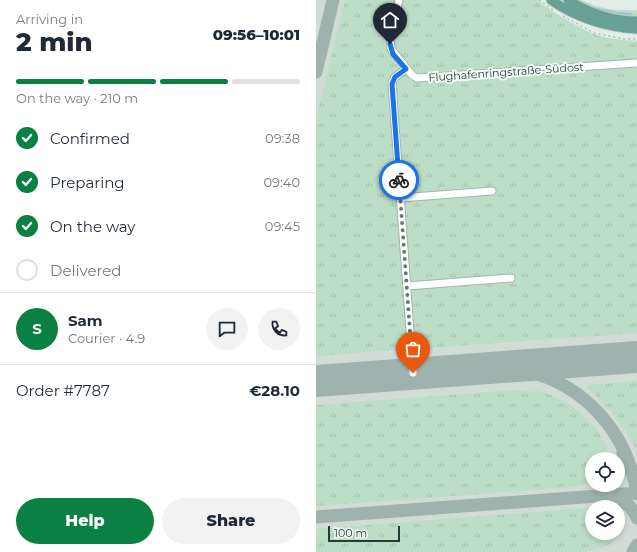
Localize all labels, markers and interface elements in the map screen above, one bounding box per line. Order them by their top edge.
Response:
pin [373,3,407,44]
icon: home [379,9,401,31]
text: Arriving in [16,11,83,27]
text: 09:56–10:01 [213,25,300,44]
text: 2 min [16,26,93,58]
street label: Flughafenringstraße-Südost [428,60,585,84]
text: On the way · 210 m [16,90,138,106]
icon: check [16,127,38,149]
text: Confirmed [50,129,130,148]
text: 09:38 [265,130,300,146]
courier [379,160,419,200]
icon: bike [388,169,410,191]
icon: check [16,171,38,193]
text: Preparing [50,173,125,192]
text: 09:40 [264,174,300,190]
icon: check [16,215,38,237]
text: On the way [50,217,135,236]
text: 09:45 [265,218,300,234]
text: Delivered [50,261,122,280]
button: chat [206,308,248,350]
button: phone [258,308,300,350]
text: Sam [68,311,103,330]
text: S [32,319,42,338]
text: Courier · 4.9 [68,330,145,346]
pin [396,332,430,373]
icon: bag [402,338,424,360]
text: Order #7787 [16,381,110,400]
text: €28.10 [249,381,300,400]
map controls [585,452,625,540]
button: locate [585,452,625,492]
button: Help [16,498,154,544]
button: Share [162,498,300,544]
button: layers [585,500,625,540]
scale bar [328,524,400,543]
text: 100 m [334,526,367,540]

